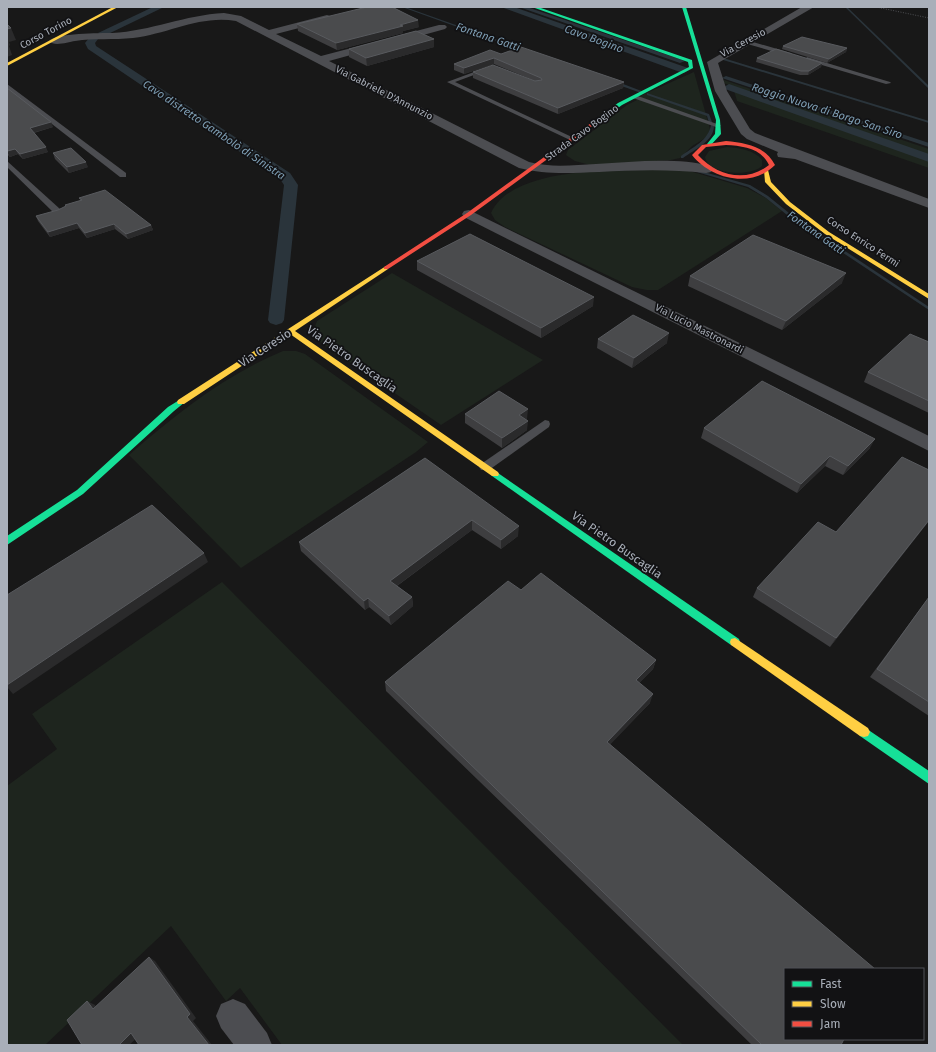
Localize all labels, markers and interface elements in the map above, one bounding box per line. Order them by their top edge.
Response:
street label: Corso Torino [18,14,74,52]
water label: Fontana Gatti [454,20,522,54]
water label: Cavo Bogino [563,22,625,56]
street label: Via Ceresio [718,26,768,60]
street label: Via Gabriele D'Annunzio [333,63,435,123]
water label: Cavo distretto Gambolò di Sinistra [140,77,288,183]
water label: Roggia Nuova di Borgo San Siro [750,80,904,142]
street label: Strada Cavo Bogino [543,102,621,164]
water label: Fontana Gatti [785,208,847,258]
street label: Corso Enrico Fermi [824,214,902,270]
street label: Via Lucio Mastronardi [653,301,745,357]
street label: Via Pietro Buscaglia [304,323,400,395]
street label: Via Ceresio [236,326,294,370]
street label: Via Pietro Buscaglia [569,509,665,581]
legend [784,968,924,1040]
text: Fast [820,977,842,991]
text: Slow [820,997,846,1011]
text: Jam [820,1017,840,1031]

